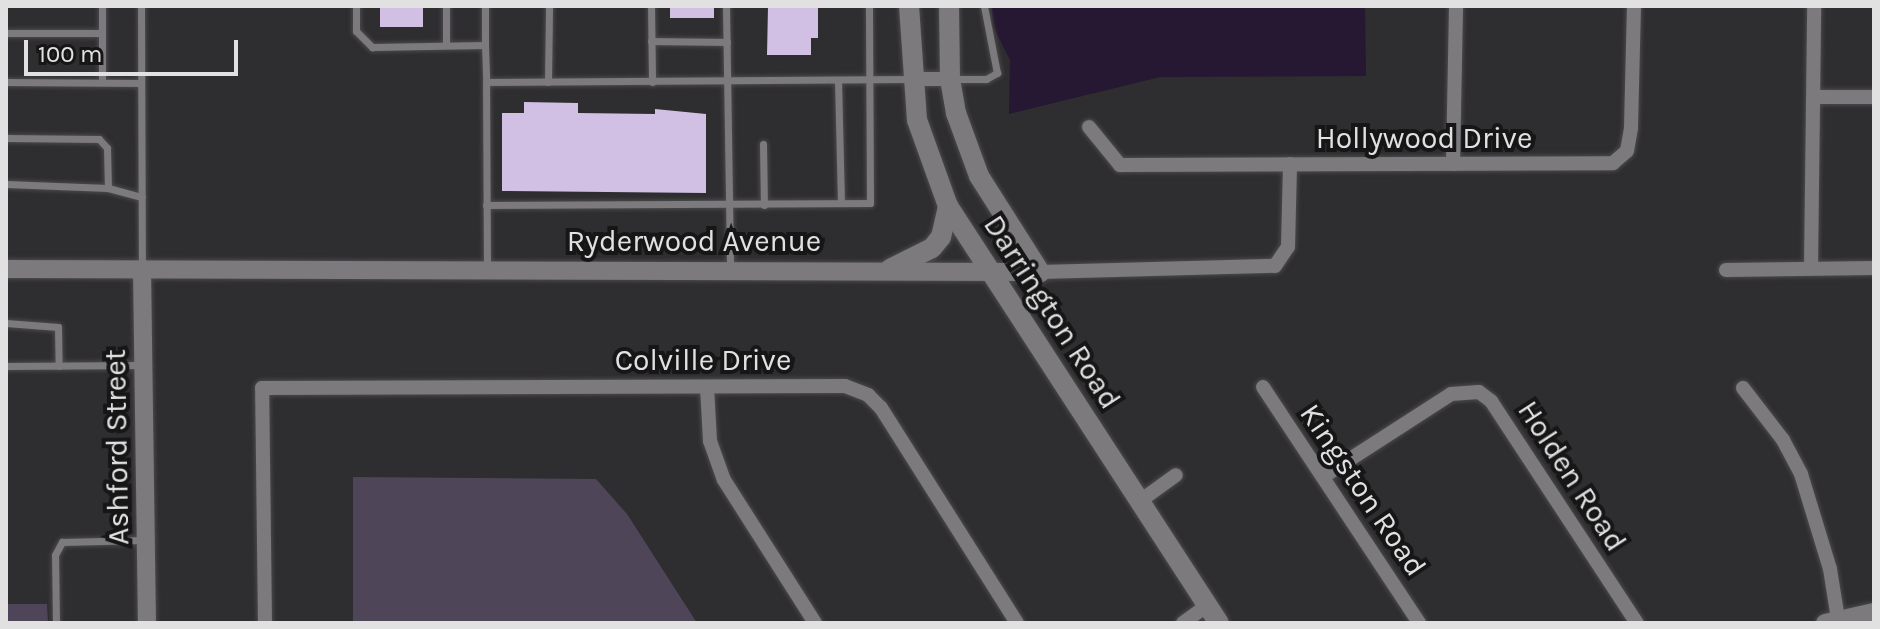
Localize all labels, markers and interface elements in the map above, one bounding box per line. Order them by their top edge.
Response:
scale bar [28,24,242,74]
text: 100 m [38,40,103,68]
street label: Hollywood Drive [1316,120,1532,156]
street label: Darrington Road [976,208,1128,416]
street label: Ryderwood Avenue [567,223,821,259]
street label: Colville Drive [615,342,791,378]
street label: Ashford Street [97,349,137,545]
street label: Holden Road [1510,394,1634,558]
street label: Kingston Road [1292,397,1434,583]

